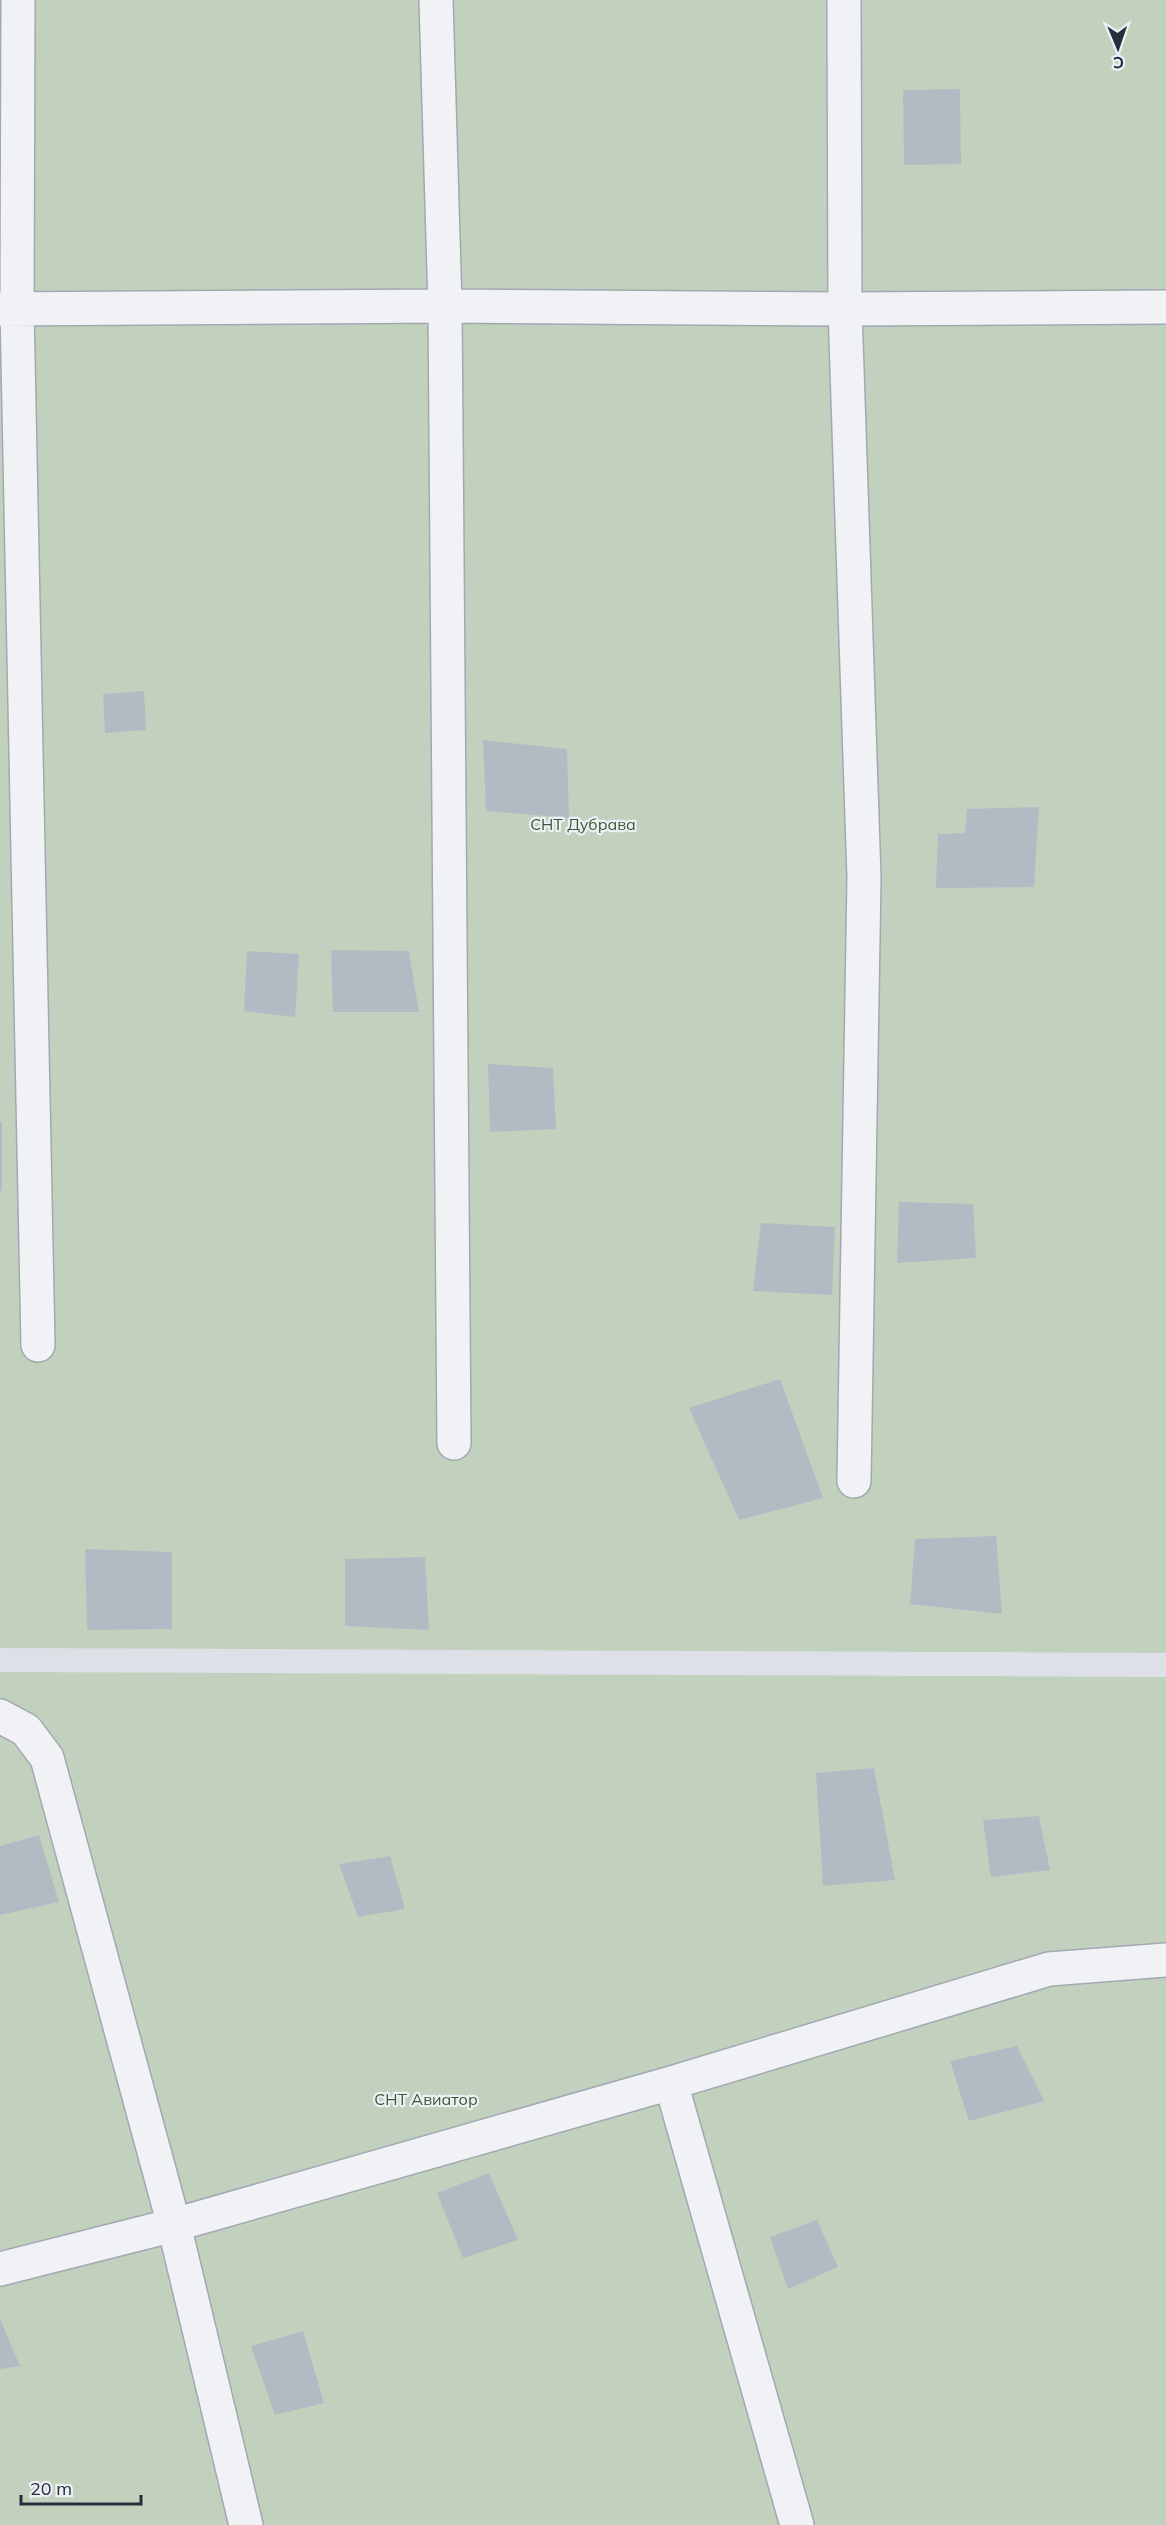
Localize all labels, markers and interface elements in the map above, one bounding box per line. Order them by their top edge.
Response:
north arrow [1088,18,1148,78]
text: С [1113,53,1124,73]
park label: СНТ Дубрава [530,814,636,834]
park label: СНТ Авиатор [374,2089,478,2109]
scale bar [21,2468,141,2506]
text: 20 m [30,2477,72,2500]

